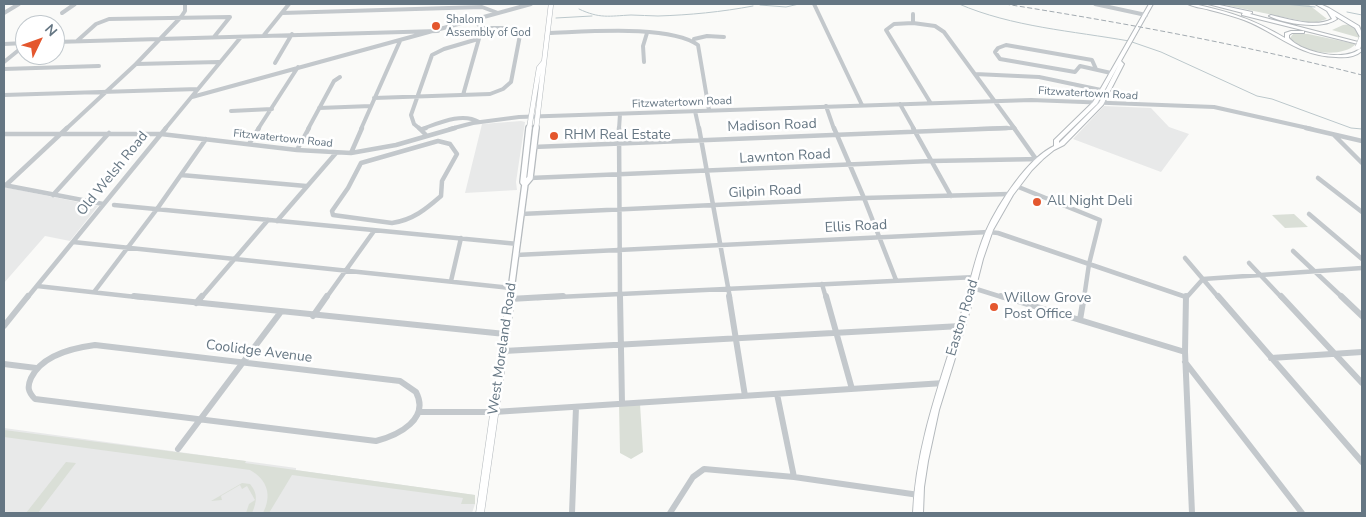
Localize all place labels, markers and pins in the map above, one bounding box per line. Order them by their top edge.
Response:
place label: Shalom Assembly of God [446,13,531,39]
marker: Shalom Assembly of God [430,20,442,32]
place label: RHM Real Estate [564,128,671,144]
marker: RHM Real Estate [548,130,560,142]
place label: All Night Deli [1047,194,1133,210]
marker: All Night Deli [1031,196,1043,208]
place label: Willow Grove Post Office [1004,291,1091,324]
marker: Willow Grove Post Office [988,301,1000,313]

